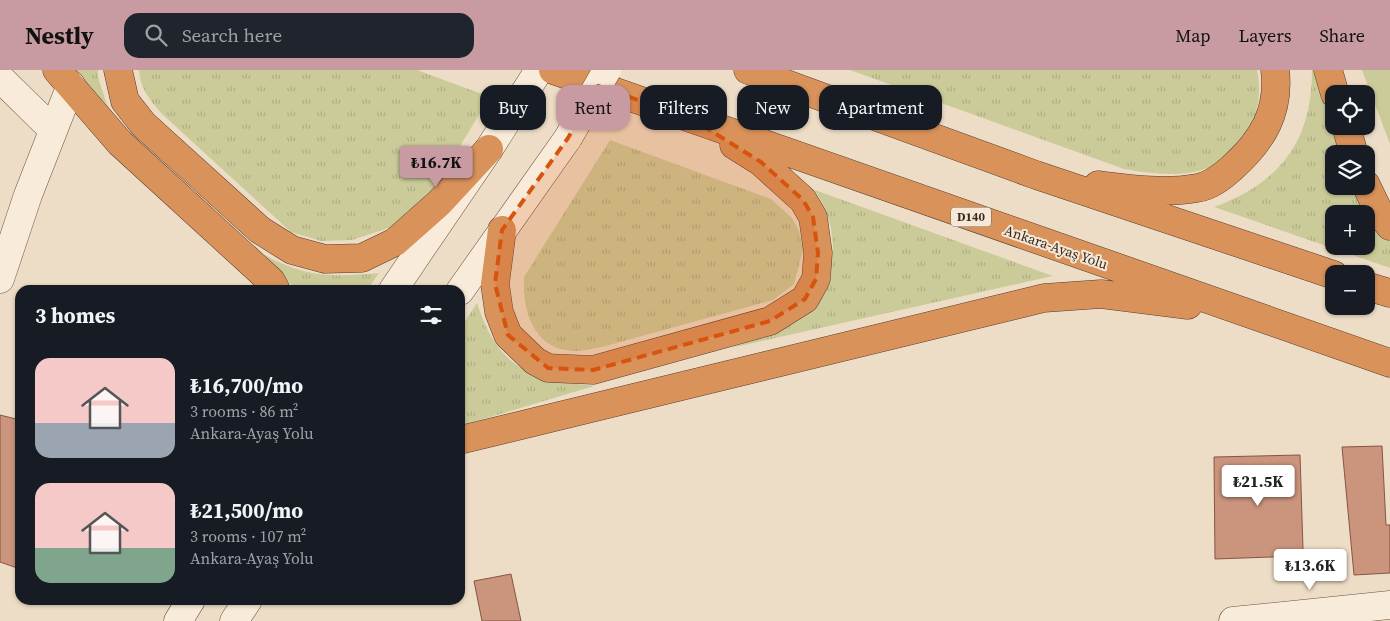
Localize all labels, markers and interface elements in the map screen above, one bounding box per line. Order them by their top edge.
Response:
search box [124,13,474,58]
text: Nestly [25,19,94,52]
icon: search [142,21,170,49]
text: Search here [182,22,282,48]
text: Map [1175,23,1210,48]
text: Layers [1238,23,1291,48]
text: Share [1319,23,1365,48]
chip: Buy [480,85,546,130]
chip: Rent [556,85,630,130]
chip: Filters [640,85,727,130]
chip: New [737,85,809,130]
chip: Apartment [819,85,942,130]
map controls [1325,85,1375,315]
button: locate [1325,85,1375,135]
button: layers [1325,145,1375,195]
pin: ₺16.7K [395,146,477,188]
text: ₺16.7K [411,151,461,173]
button: + [1325,205,1375,255]
road number: D140 [951,208,991,226]
street label: Ankara-Ayaş Yolu [1002,220,1110,274]
button: − [1325,265,1375,315]
text: 3 homes [35,301,115,330]
icon: filters [417,301,445,329]
text: ₺16,700/mo [190,371,303,400]
icon: home [75,378,135,438]
text: 3 rooms · 86 m² [190,400,298,422]
text: Ankara-Ayaş Yolu [190,422,314,444]
pin: ₺21.5K [1217,464,1299,507]
text: ₺21.5K [1233,470,1283,492]
text: ₺21,500/mo [190,496,303,525]
icon: home [75,503,135,563]
text: 3 rooms · 107 m² [190,525,306,547]
text: Ankara-Ayaş Yolu [190,547,314,569]
pin: ₺13.6K [1269,548,1351,591]
text: ₺13.6K [1285,554,1335,576]

